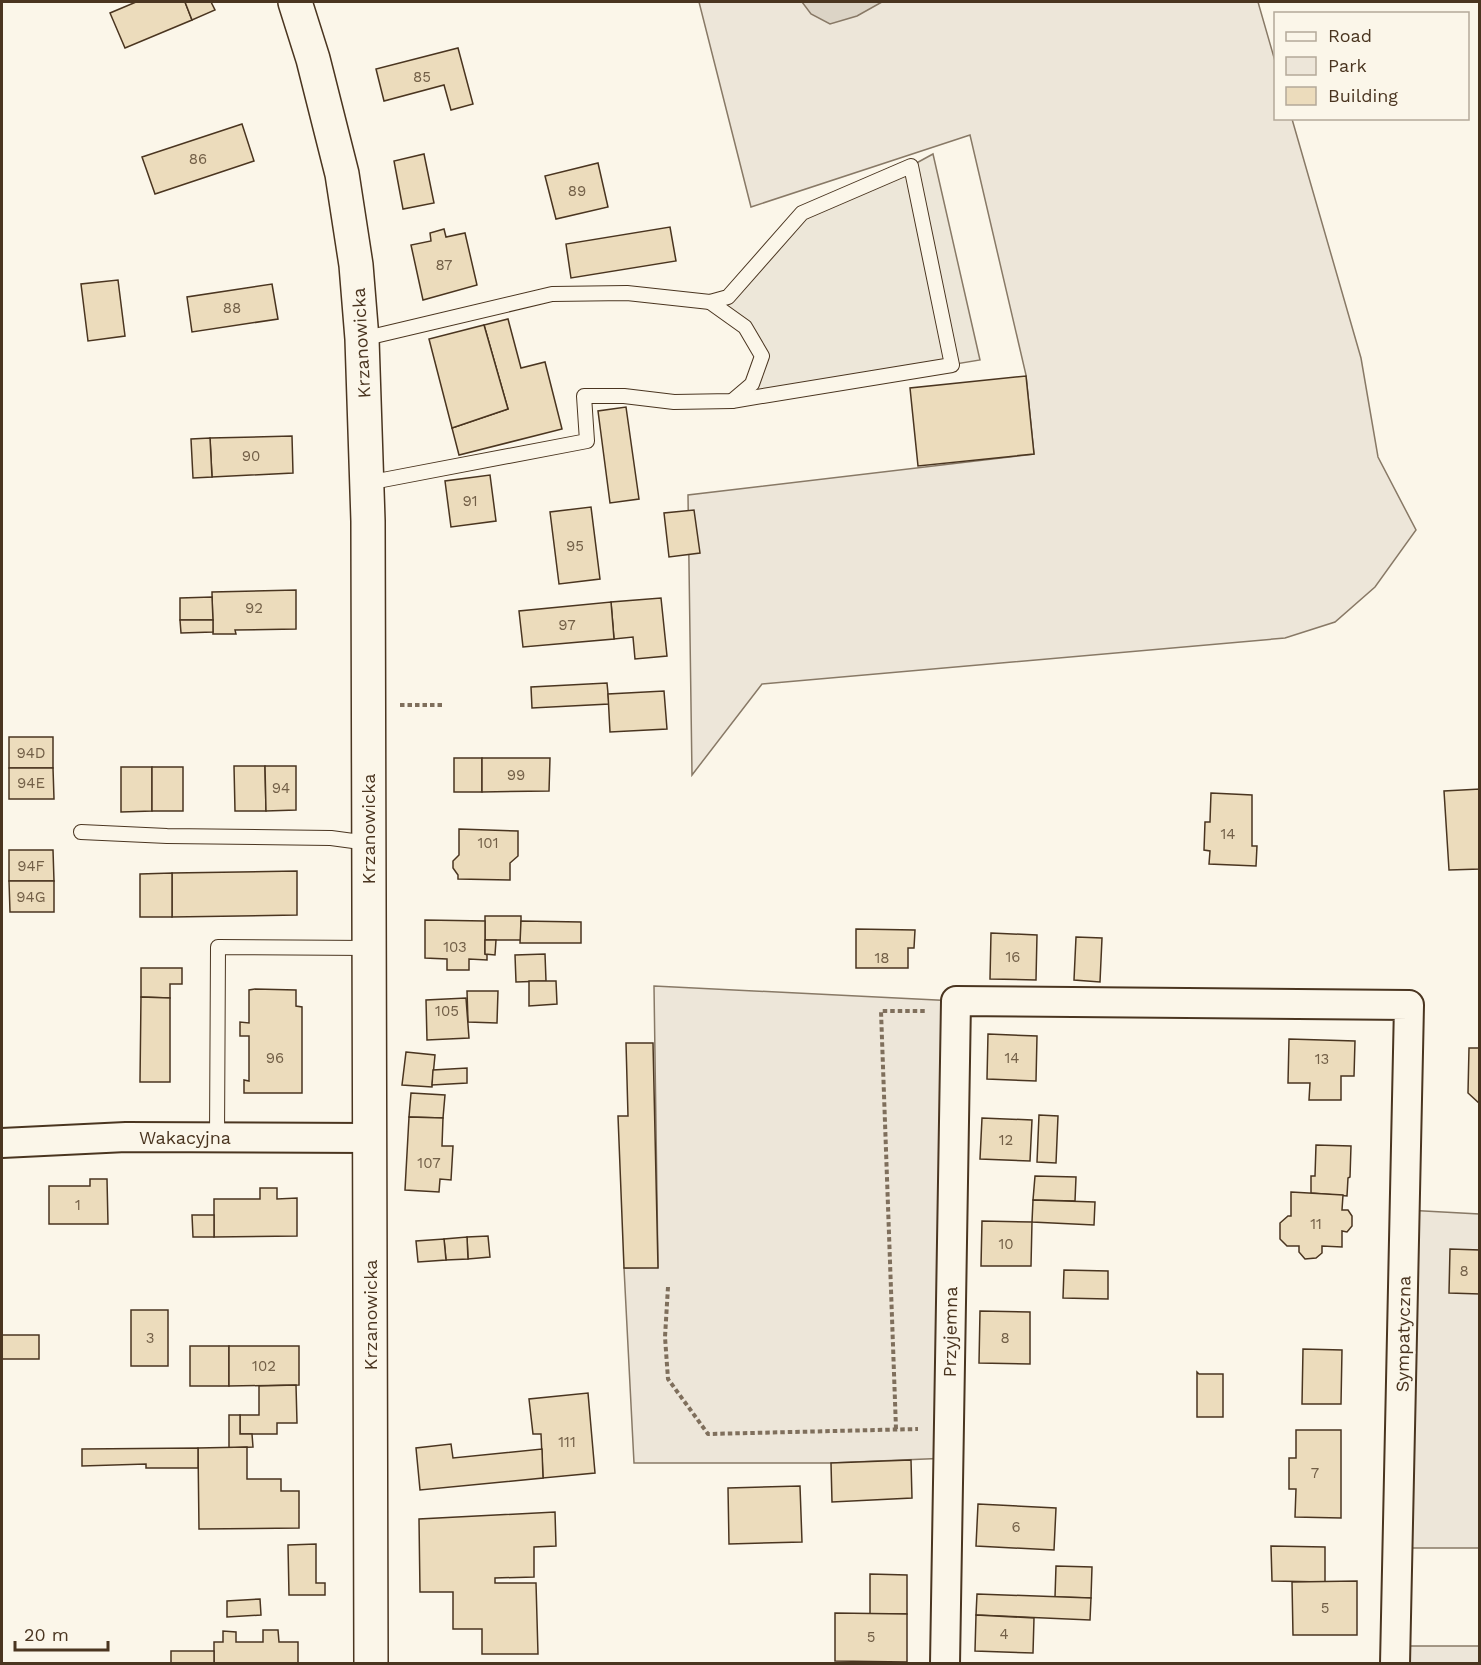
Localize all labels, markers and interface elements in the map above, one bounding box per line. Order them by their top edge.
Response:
legend [1274,12,1469,120]
text: Road [1328,25,1372,46]
text: Park [1328,55,1367,76]
house number: 85 [413,68,431,86]
text: Building [1328,85,1398,106]
house number: 86 [189,150,207,168]
house number: 89 [568,182,586,200]
house number: 87 [435,256,453,274]
street label: Krzanowicka [348,287,374,399]
house number: 88 [223,299,241,317]
house number: 90 [242,447,260,465]
house number: 91 [462,492,478,510]
house number: 95 [566,537,584,555]
house number: 92 [245,599,263,617]
house number: 97 [558,616,576,634]
house number: 94D [16,744,46,762]
house number: 99 [507,766,525,784]
house number: 94E [17,774,45,792]
street label: Krzanowicka [358,774,379,884]
house number: 94 [272,779,290,797]
house number: 14 [1220,825,1236,843]
house number: 101 [477,834,499,852]
house number: 94F [17,857,45,875]
house number: 94G [16,888,46,906]
house number: 103 [443,938,467,956]
house number: 16 [1006,948,1020,966]
house number: 18 [874,949,890,967]
house number: 105 [435,1002,459,1020]
house number: 96 [266,1049,284,1067]
house number: 14 [1004,1049,1020,1067]
house number: 13 [1315,1050,1329,1068]
street label: Wakacyjna [139,1127,231,1148]
house number: 12 [999,1131,1013,1149]
house number: 107 [417,1154,441,1172]
house number: 1 [75,1196,81,1214]
house number: 11 [1310,1215,1322,1233]
house number: 10 [998,1235,1014,1253]
street label: Krzanowicka [360,1260,381,1370]
house number: 8 [1459,1262,1469,1280]
street label: Sympatyczna [1391,1276,1415,1392]
street label: Przyjemna [939,1286,961,1378]
house number: 3 [146,1329,154,1347]
house number: 8 [1000,1329,1010,1347]
house number: 102 [252,1357,276,1375]
house number: 111 [558,1433,576,1451]
house number: 7 [1311,1464,1319,1482]
house number: 6 [1011,1518,1021,1536]
house number: 5 [1321,1599,1329,1617]
scale bar [15,1614,108,1652]
text: 20 m [24,1624,69,1645]
house number: 4 [999,1625,1009,1643]
house number: 5 [867,1628,875,1646]

